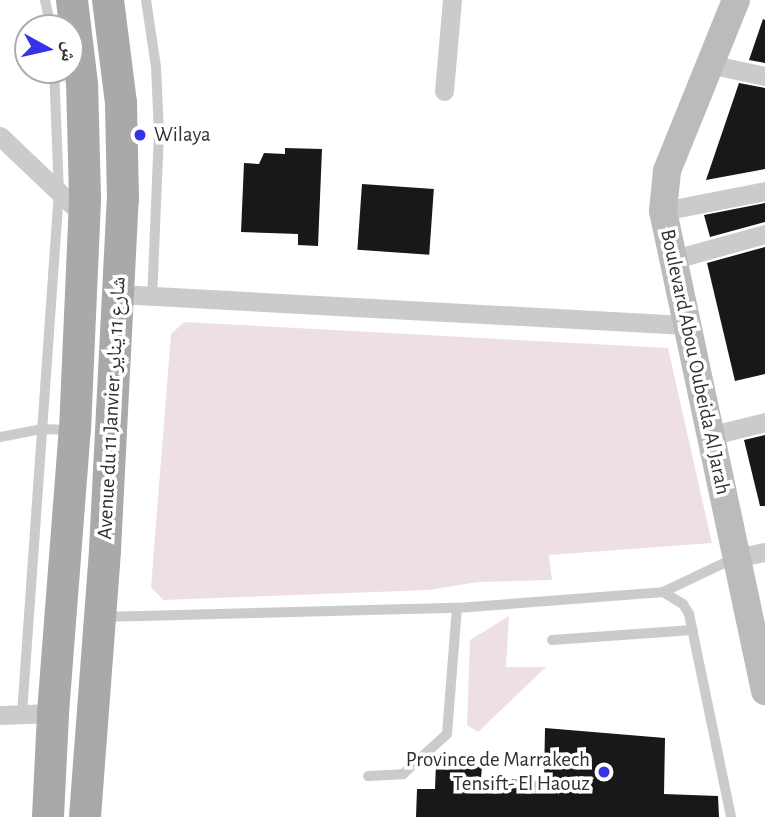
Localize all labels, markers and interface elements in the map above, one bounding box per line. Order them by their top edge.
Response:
north arrow [14,14,84,84]
text: ش [58,40,79,63]
place label: Wilaya [154,122,211,148]
marker: Wilaya [132,127,148,143]
street label: Boulevard Abou Oubeida Al Jarah [655,227,735,497]
street label: Avenue du 11 Janvier شارع 11 يناير [93,276,131,540]
place label: Province de Marrakech Tensift- El Haouz [406,747,590,797]
marker: Province de Marrakech Tensift- El Haouz [596,764,612,780]

